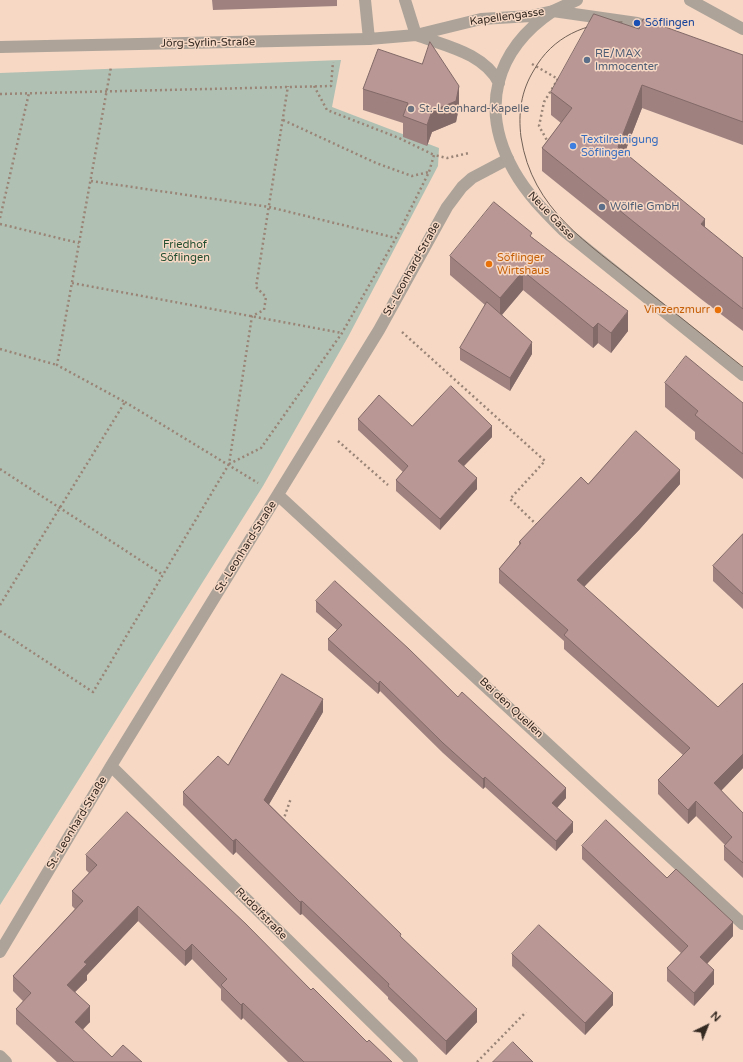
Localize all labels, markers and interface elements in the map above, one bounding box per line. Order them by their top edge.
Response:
street label: Kapellengasse [469,5,545,29]
place label: Söflingen [645,16,695,30]
marker: Söflingen [632,18,642,28]
street label: Jörg-Syrlin-Straße [161,36,255,50]
place label: RE/MAX Immocenter [595,47,658,73]
marker: RE/MAX Immocenter [582,55,592,65]
place label: St.-Leonhard-Kapelle [419,102,529,116]
marker: St.-Leonhard-Kapelle [406,104,416,114]
place label: Textilreinigung Söflingen [581,133,659,159]
marker: Textilreinigung Söflingen [568,141,578,151]
street label: Neue Gasse [525,189,577,243]
place label: Wölfle GmbH [610,200,680,214]
marker: Wölfle GmbH [597,202,607,212]
street label: St.-Leonhard-Straße [381,220,443,318]
park label: Friedhof Söflingen [160,238,210,264]
place label: Söflinger Wirtshaus [497,251,549,277]
marker: Söflinger Wirtshaus [484,259,494,269]
place label: Vinzenzmurr [644,303,710,317]
marker: Vinzenzmurr [713,305,723,315]
street label: St.-Leonhard-Straße [212,499,280,595]
street label: Bei den Quellen [476,675,546,741]
street label: St.-Leonhard-Straße [44,774,110,872]
street label: Rudolfstraße [232,885,290,943]
north arrow [687,1006,727,1046]
text: N [708,1009,723,1025]

